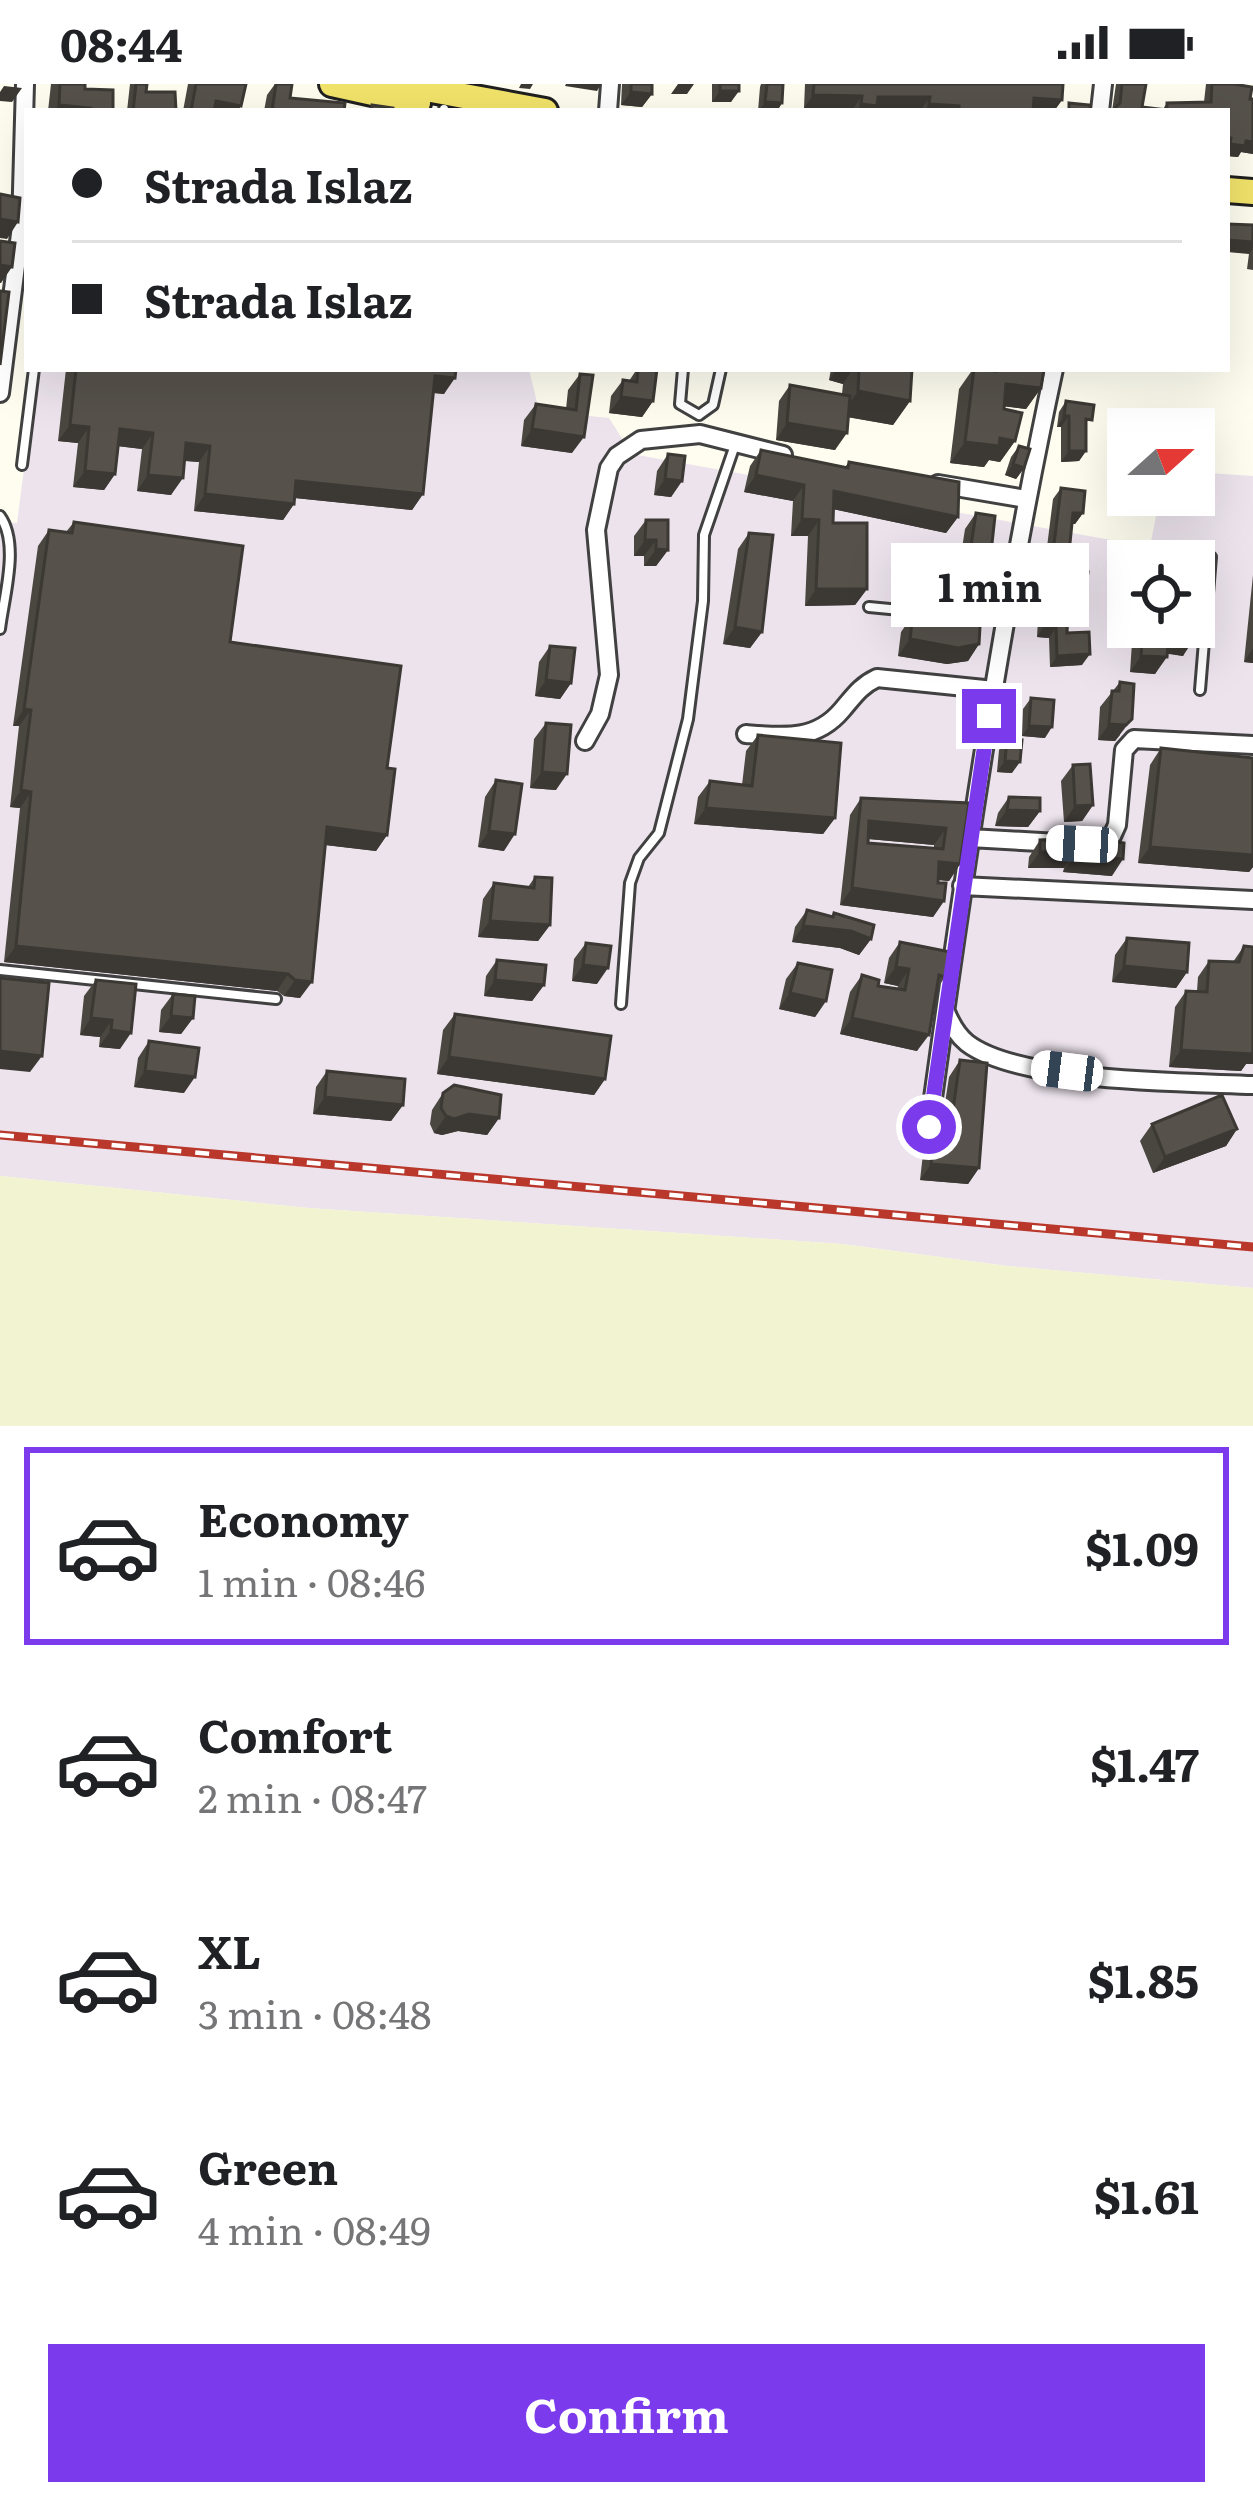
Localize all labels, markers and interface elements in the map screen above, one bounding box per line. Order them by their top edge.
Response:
text: 08:44 [60,9,183,76]
text: Strada Islaz [144,150,412,217]
text: Strada Islaz [144,265,412,332]
north arrow [1107,408,1215,516]
map controls [1107,408,1215,648]
button: locate [1107,540,1215,648]
callout: 1 min [890,542,1088,626]
text: 1 min [938,556,1042,614]
route end [962,689,1016,743]
car [1045,824,1119,864]
car [1029,1049,1105,1093]
route start [902,1100,956,1154]
text: Economy [198,1484,409,1551]
icon: car [54,1492,162,1600]
text: $1.09 [1085,1513,1199,1580]
text: 1 min · 08:46 [198,1551,426,1609]
text: Comfort [198,1700,392,1767]
icon: car [54,1708,162,1816]
text: $1.47 [1090,1729,1199,1796]
text: 2 min · 08:47 [198,1767,427,1825]
text: XL [198,1916,261,1983]
icon: car [54,1924,162,2032]
text: $1.85 [1088,1945,1199,2012]
text: 3 min · 08:48 [198,1983,431,2041]
text: Green [198,2132,338,2199]
icon: car [54,2140,162,2248]
text: $1.61 [1094,2161,1199,2228]
text: 4 min · 08:49 [198,2199,431,2257]
button: Confirm [48,2344,1205,2482]

